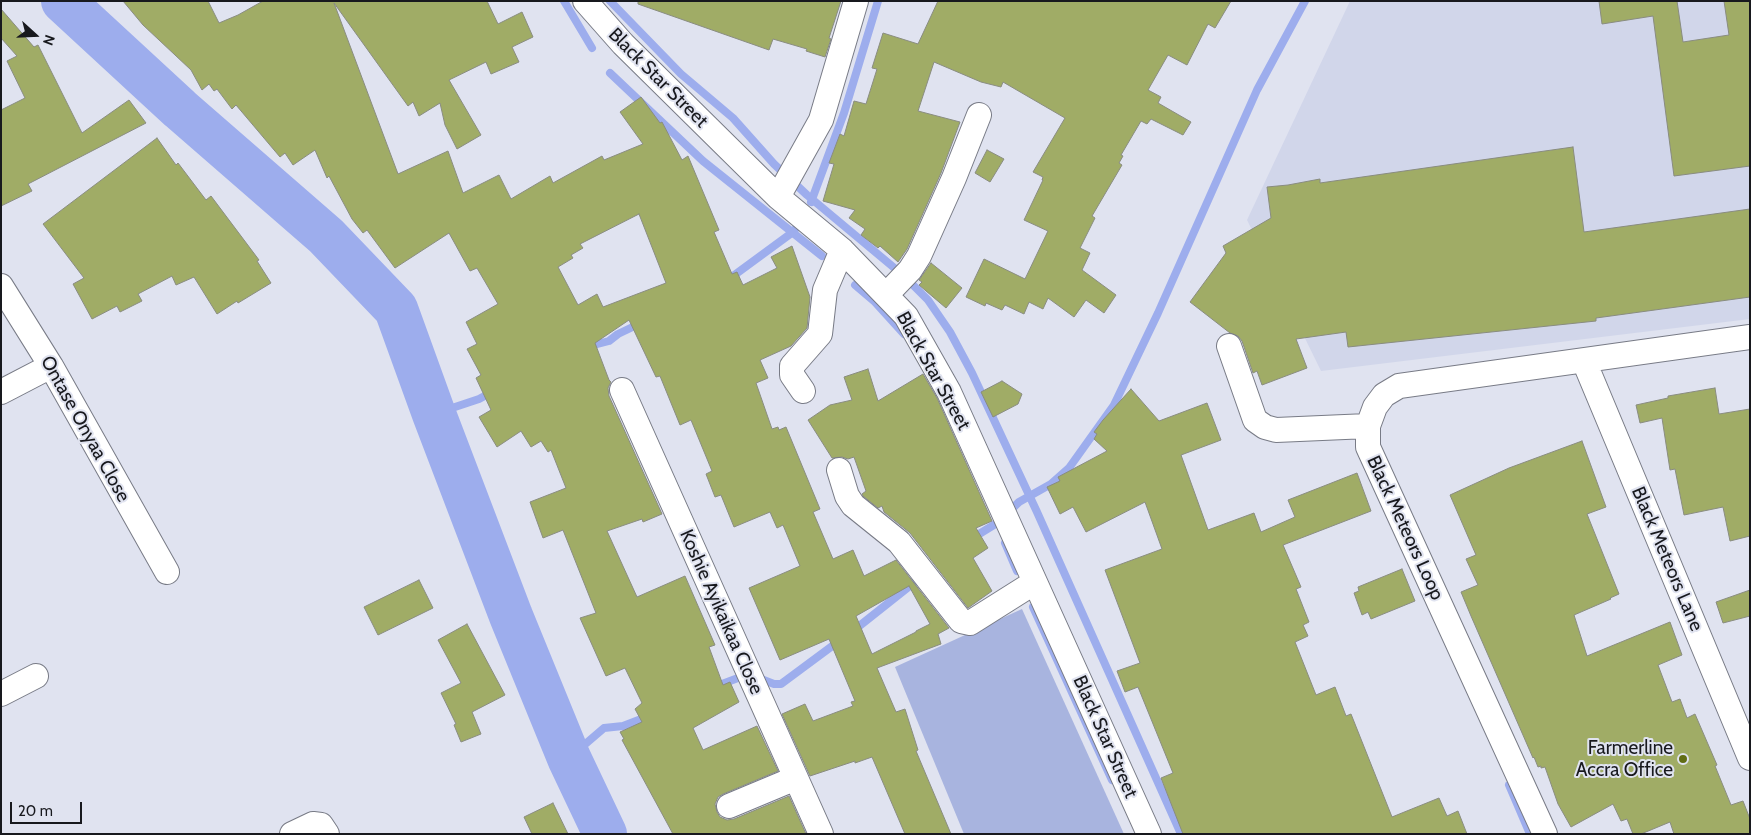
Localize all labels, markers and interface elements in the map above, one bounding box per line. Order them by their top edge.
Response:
north arrow [10,10,60,60]
street label: Black Star Street [603,23,713,133]
text: N [39,32,59,48]
street label: Black Star Street [891,308,975,434]
street label: Ontase Onyaa Close [35,352,135,506]
street label: Black Meteors Loop [1362,452,1448,604]
street label: Black Meteors Lane [1626,483,1708,635]
street label: Koshie Ayikaikaa Close [674,526,768,698]
street label: Black Star Street [1068,672,1142,802]
place label: Farmerline Accra Office [1576,737,1673,781]
marker: Farmerline Accra Office [1677,753,1689,765]
scale bar [12,792,85,824]
text: 20 m [18,802,53,820]

